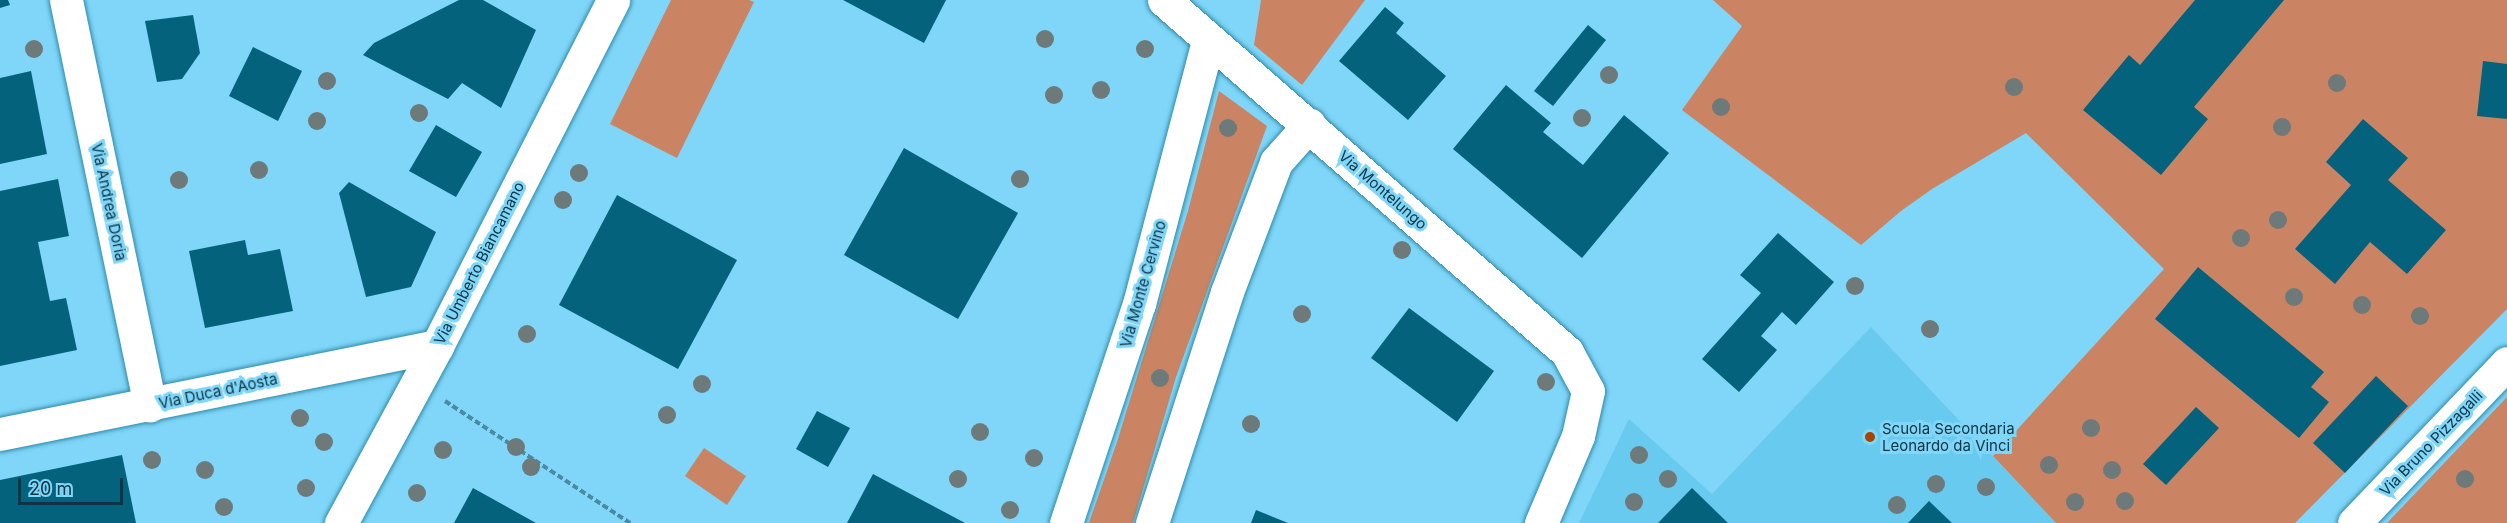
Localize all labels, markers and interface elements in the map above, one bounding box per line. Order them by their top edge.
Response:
street label: Via Andrea Doria [88,142,130,262]
street label: Via Montelungo [1335,147,1431,233]
street label: Via Umberto Biancamano [430,179,528,347]
street label: Via Monte Cervino [1116,218,1170,350]
street label: Via Duca d'Aosta [157,370,279,412]
street label: Via Bruno Pizzagalli [2376,386,2486,500]
place label: Scuola Secondaria Leonardo da Vinci [1882,419,2015,454]
marker: Scuola Secondaria Leonardo da Vinci [1863,430,1877,444]
scale bar [21,466,126,504]
text: 20 m [29,478,72,499]

